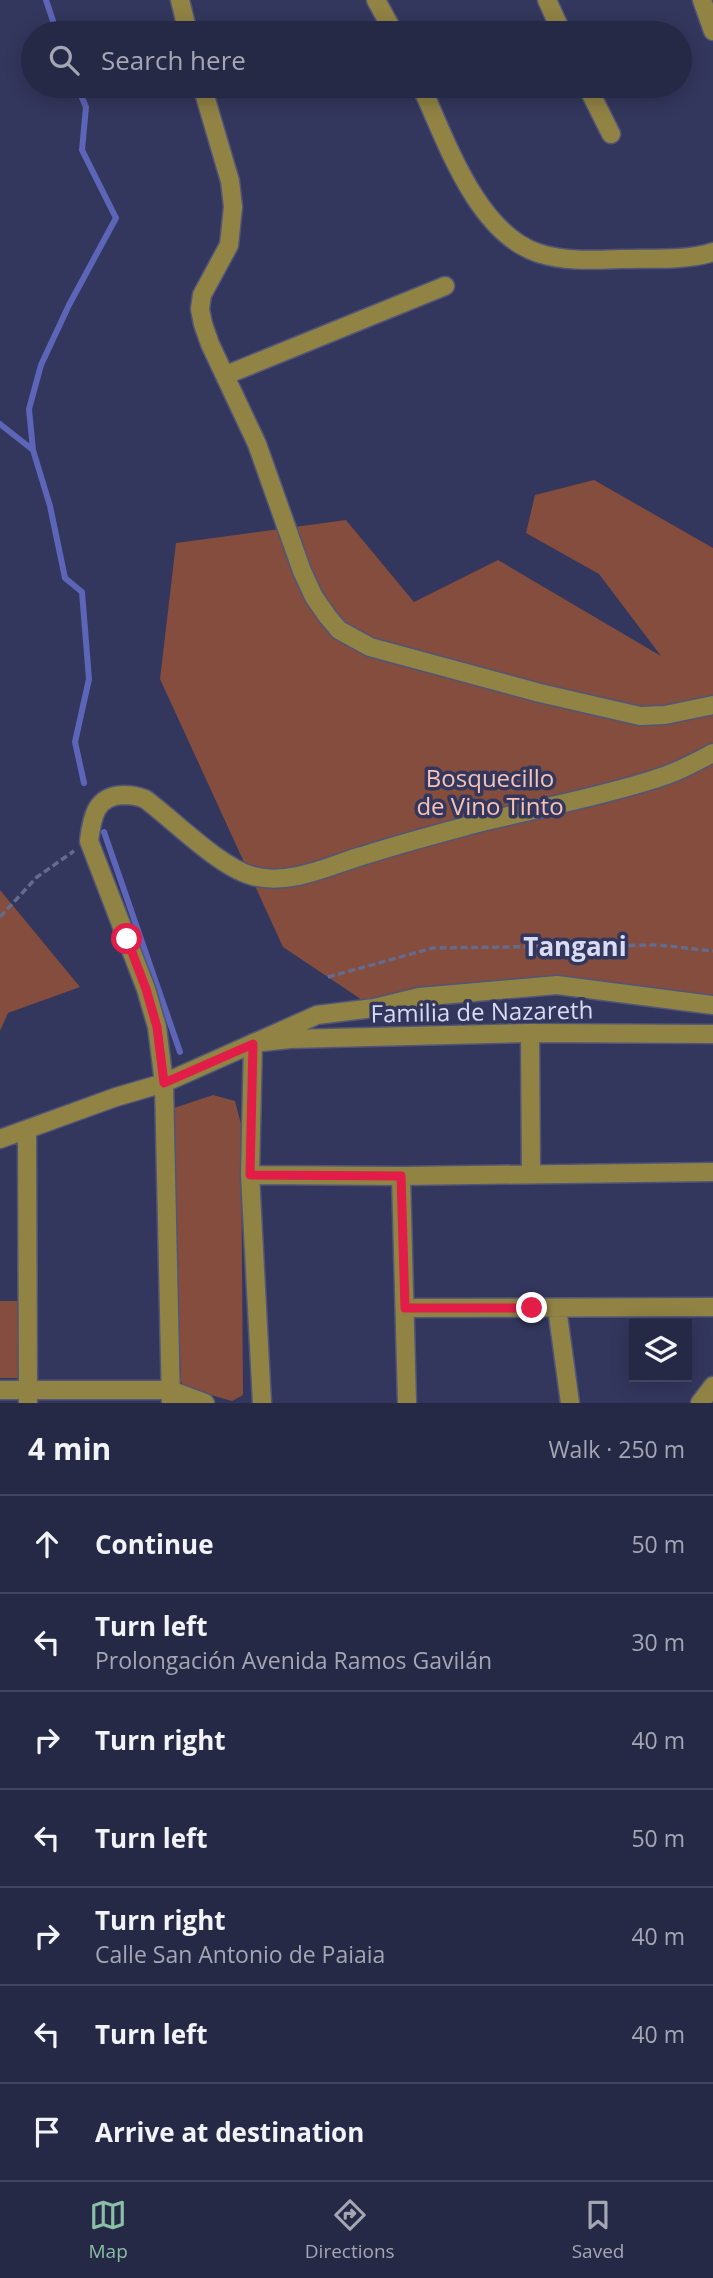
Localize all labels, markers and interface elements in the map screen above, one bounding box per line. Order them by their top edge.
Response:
search box [21,21,692,98]
icon: search [45,41,83,79]
text: Search here [101,42,246,78]
park label: Bosquecillo de Vino Tinto [416,761,564,822]
route start [111,923,142,954]
district label: Tangani [523,928,627,964]
street label: Familia de Nazareth [370,993,594,1029]
route end [516,1292,547,1323]
map controls [629,1319,692,1382]
button: layers [629,1319,692,1382]
text: 4 min [28,1428,111,1469]
text: Walk · 250 m [548,1433,685,1465]
icon: ahead [28,1525,66,1563]
text: Continue [95,1526,214,1562]
text: 50 m [631,1528,685,1560]
text: Turn left [95,1608,207,1644]
icon: left [28,1623,66,1661]
text: 30 m [631,1626,685,1658]
text: Prolongación Avenida Ramos Gavilán [95,1644,492,1676]
icon: right [28,1721,66,1759]
text: Turn right [95,1722,226,1758]
text: 40 m [631,1724,685,1756]
icon: left [28,1819,66,1857]
text: Turn left [95,1820,207,1856]
text: 50 m [631,1822,685,1854]
text: Turn right [95,1902,226,1938]
icon: right [28,1917,66,1955]
text: 40 m [631,1920,685,1952]
text: Calle San Antonio de Paiaia [95,1938,385,1970]
icon: left [28,2015,66,2053]
text: Turn left [95,2016,207,2052]
text: 40 m [631,2018,685,2050]
icon: arrive [28,2113,66,2151]
text: Arrive at destination [95,2114,364,2150]
tab: Map [89,2196,128,2264]
tab: Directions [305,2196,395,2264]
tab: Saved [572,2196,624,2264]

